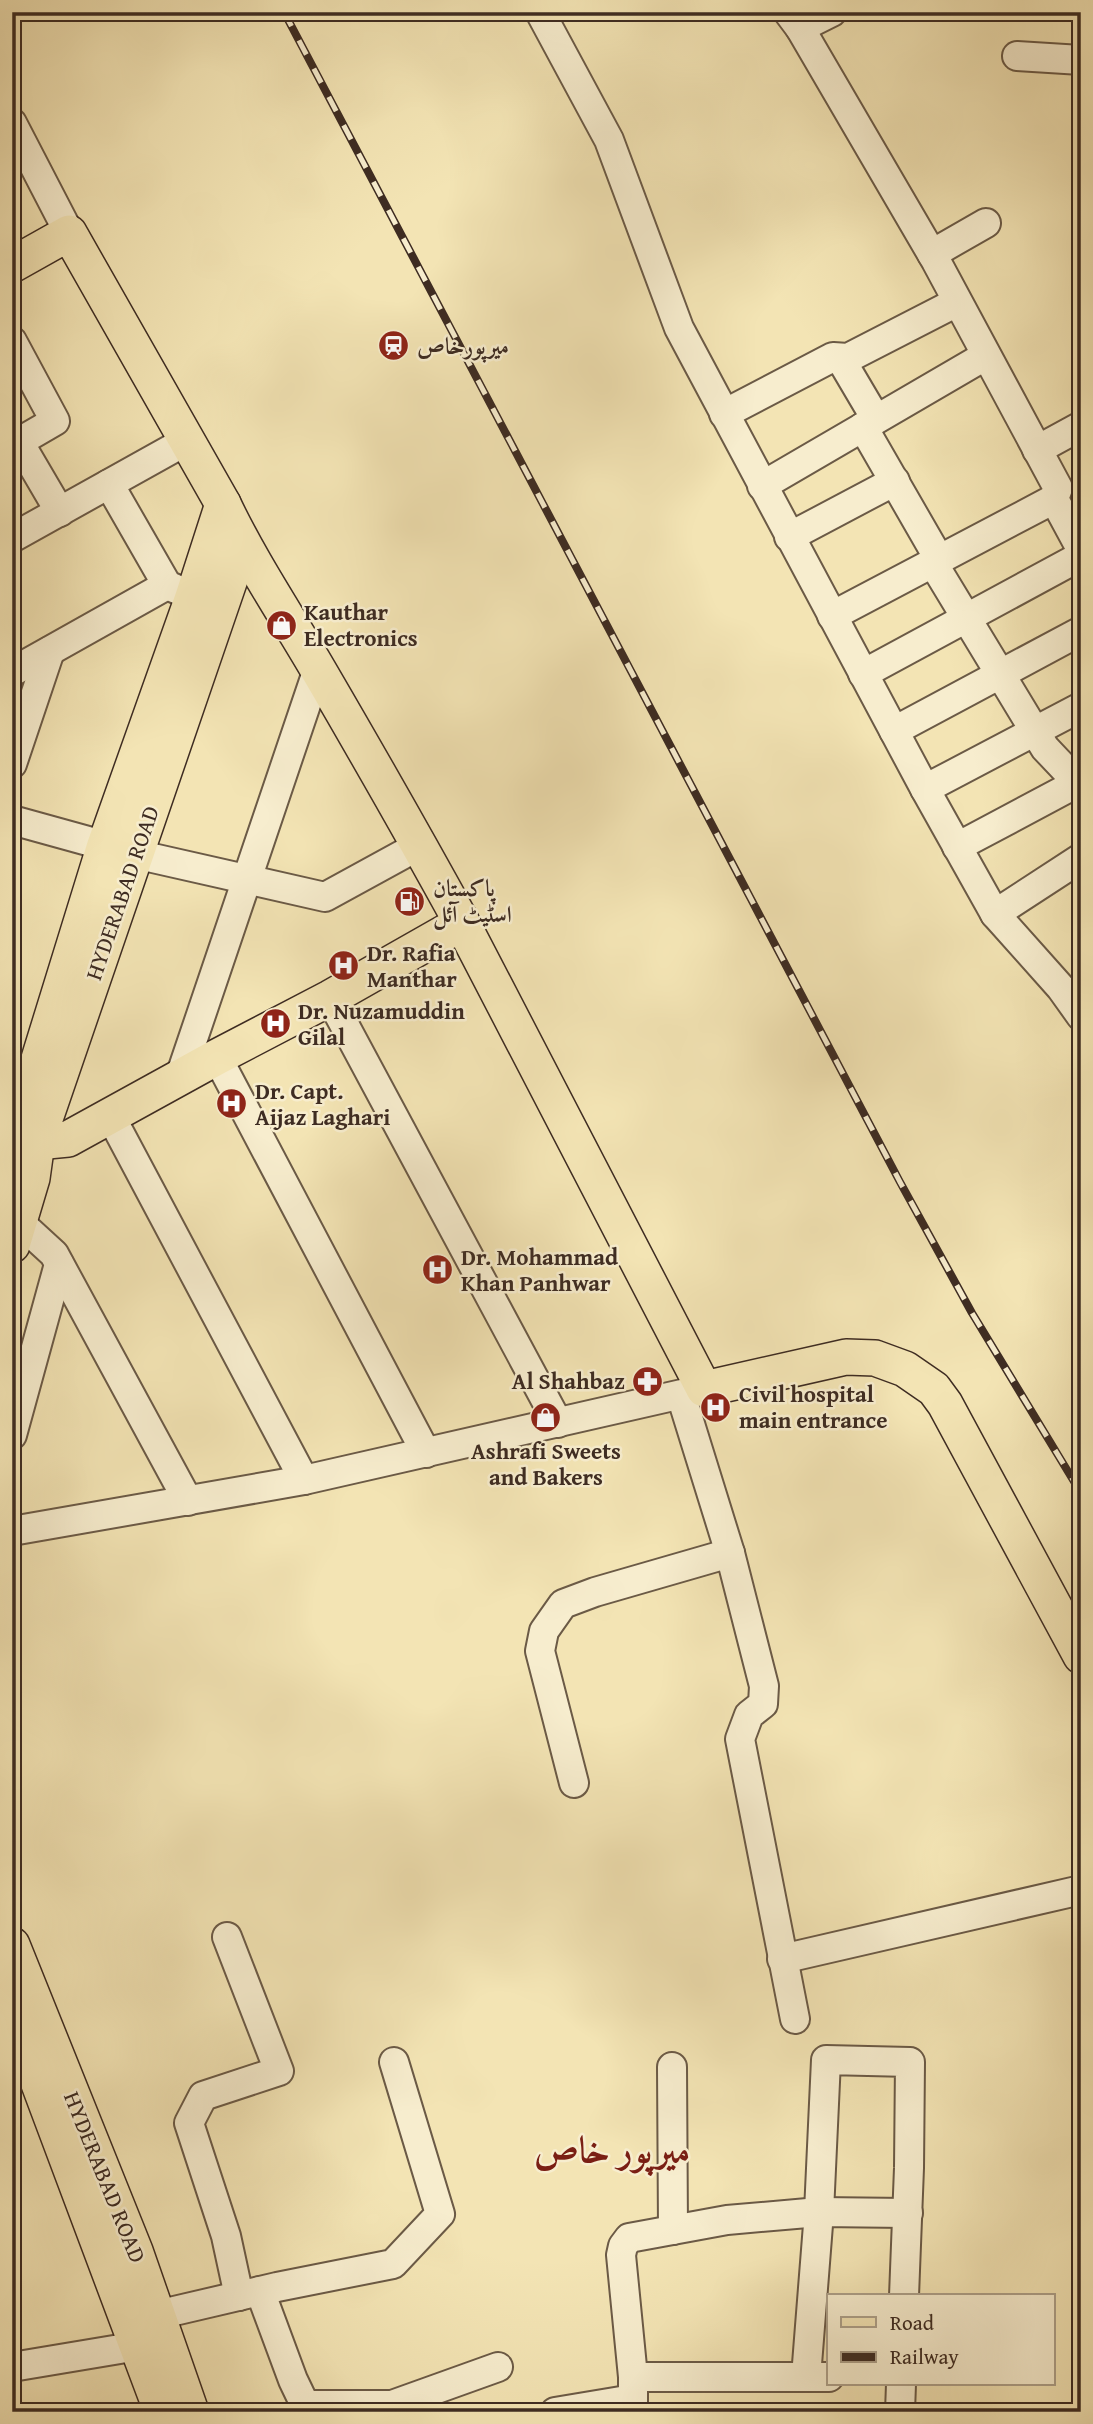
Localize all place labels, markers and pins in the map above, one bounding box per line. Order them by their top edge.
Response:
station icon: ميرپورخاص [377,329,411,363]
place label: ميرپورخاص [417,329,509,363]
place label: Kauthar Electronics [304,595,418,654]
shop icon: Kauthar Electronics [264,608,298,642]
place label: پاکستان اسٹیٹ آئل [433,871,512,931]
fuel station icon: پاکستان اسٹیٹ آئل [393,884,427,918]
place label: Dr. Rafia Manthar [367,936,457,995]
hospital icon: Dr. Rafia Manthar [327,949,361,983]
place label: Dr. Nuzamuddin Gilal [298,994,465,1053]
hospital icon: Dr. Nuzamuddin Gilal [258,1007,292,1041]
place label: Dr. Capt. Aijaz Laghari [255,1074,390,1133]
hospital icon: Dr. Capt. Aijaz Laghari [215,1087,249,1121]
place label: Dr. Mohammad Khan Panhwar [461,1240,619,1299]
hospital icon: Dr. Mohammad Khan Panhwar [421,1253,455,1287]
place label: Al Shahbaz [512,1364,625,1397]
pharmacy icon: Al Shahbaz [631,1364,665,1398]
place label: Civil hospital main entrance [739,1377,888,1436]
hospital icon: Civil hospital main entrance [699,1390,733,1424]
shop icon: Ashrafi Sweets and Bakers [529,1400,563,1434]
place label: Ashrafi Sweets and Bakers [471,1434,621,1493]

